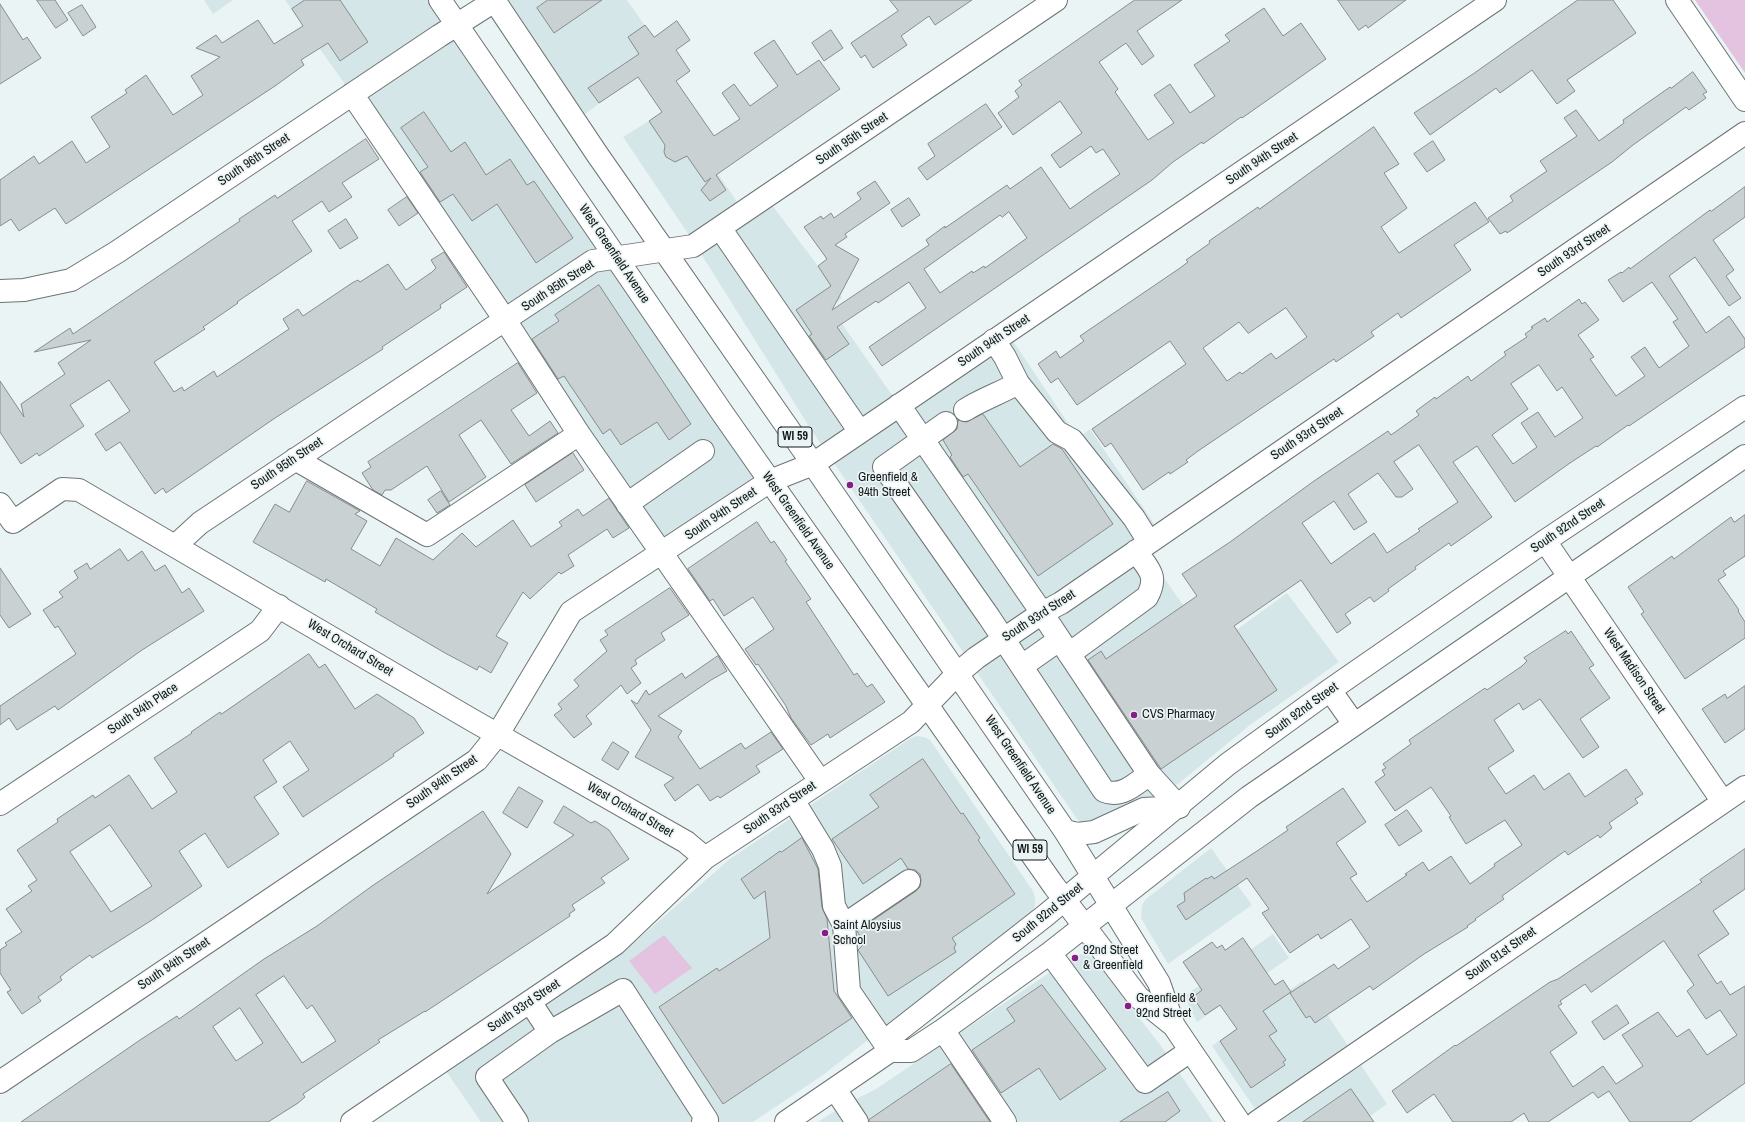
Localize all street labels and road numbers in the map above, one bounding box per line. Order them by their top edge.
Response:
street label: South 95th Street [813,109,891,169]
street label: South 94th Street [1223,129,1301,189]
street label: South 96th Street [215,130,293,190]
street label: West Greenfield Avenue [575,202,653,306]
street label: South 93rd Street [1535,221,1613,281]
street label: South 95th Street [519,257,597,315]
street label: South 94th Street [955,311,1033,371]
street label: South 93rd Street [1268,404,1346,464]
road number: WI 59 [778,427,812,447]
street label: South 95th Street [248,434,326,494]
street label: West Greenfield Avenue [758,469,838,573]
street label: South 94th Street [682,484,760,544]
street label: South 92nd Street [1528,496,1608,556]
street label: South 93rd Street [1000,587,1078,645]
street label: West Orchard Street [304,616,396,680]
street label: West Madison Street [1600,625,1668,717]
street label: South 92nd Street [1263,679,1341,743]
street label: South 94th Place [105,680,181,738]
street label: West Greenfield Avenue [981,713,1059,817]
street label: South 94th Street [404,752,480,812]
street label: South 93rd Street [741,778,819,838]
street label: West Orchard Street [584,779,676,841]
road number: WI 59 [1013,840,1047,860]
street label: South 92nd Street [1010,880,1086,946]
street label: South 91st Street [1463,924,1539,984]
street label: South 94th Street [135,934,213,994]
street label: South 93rd Street [485,976,563,1036]

